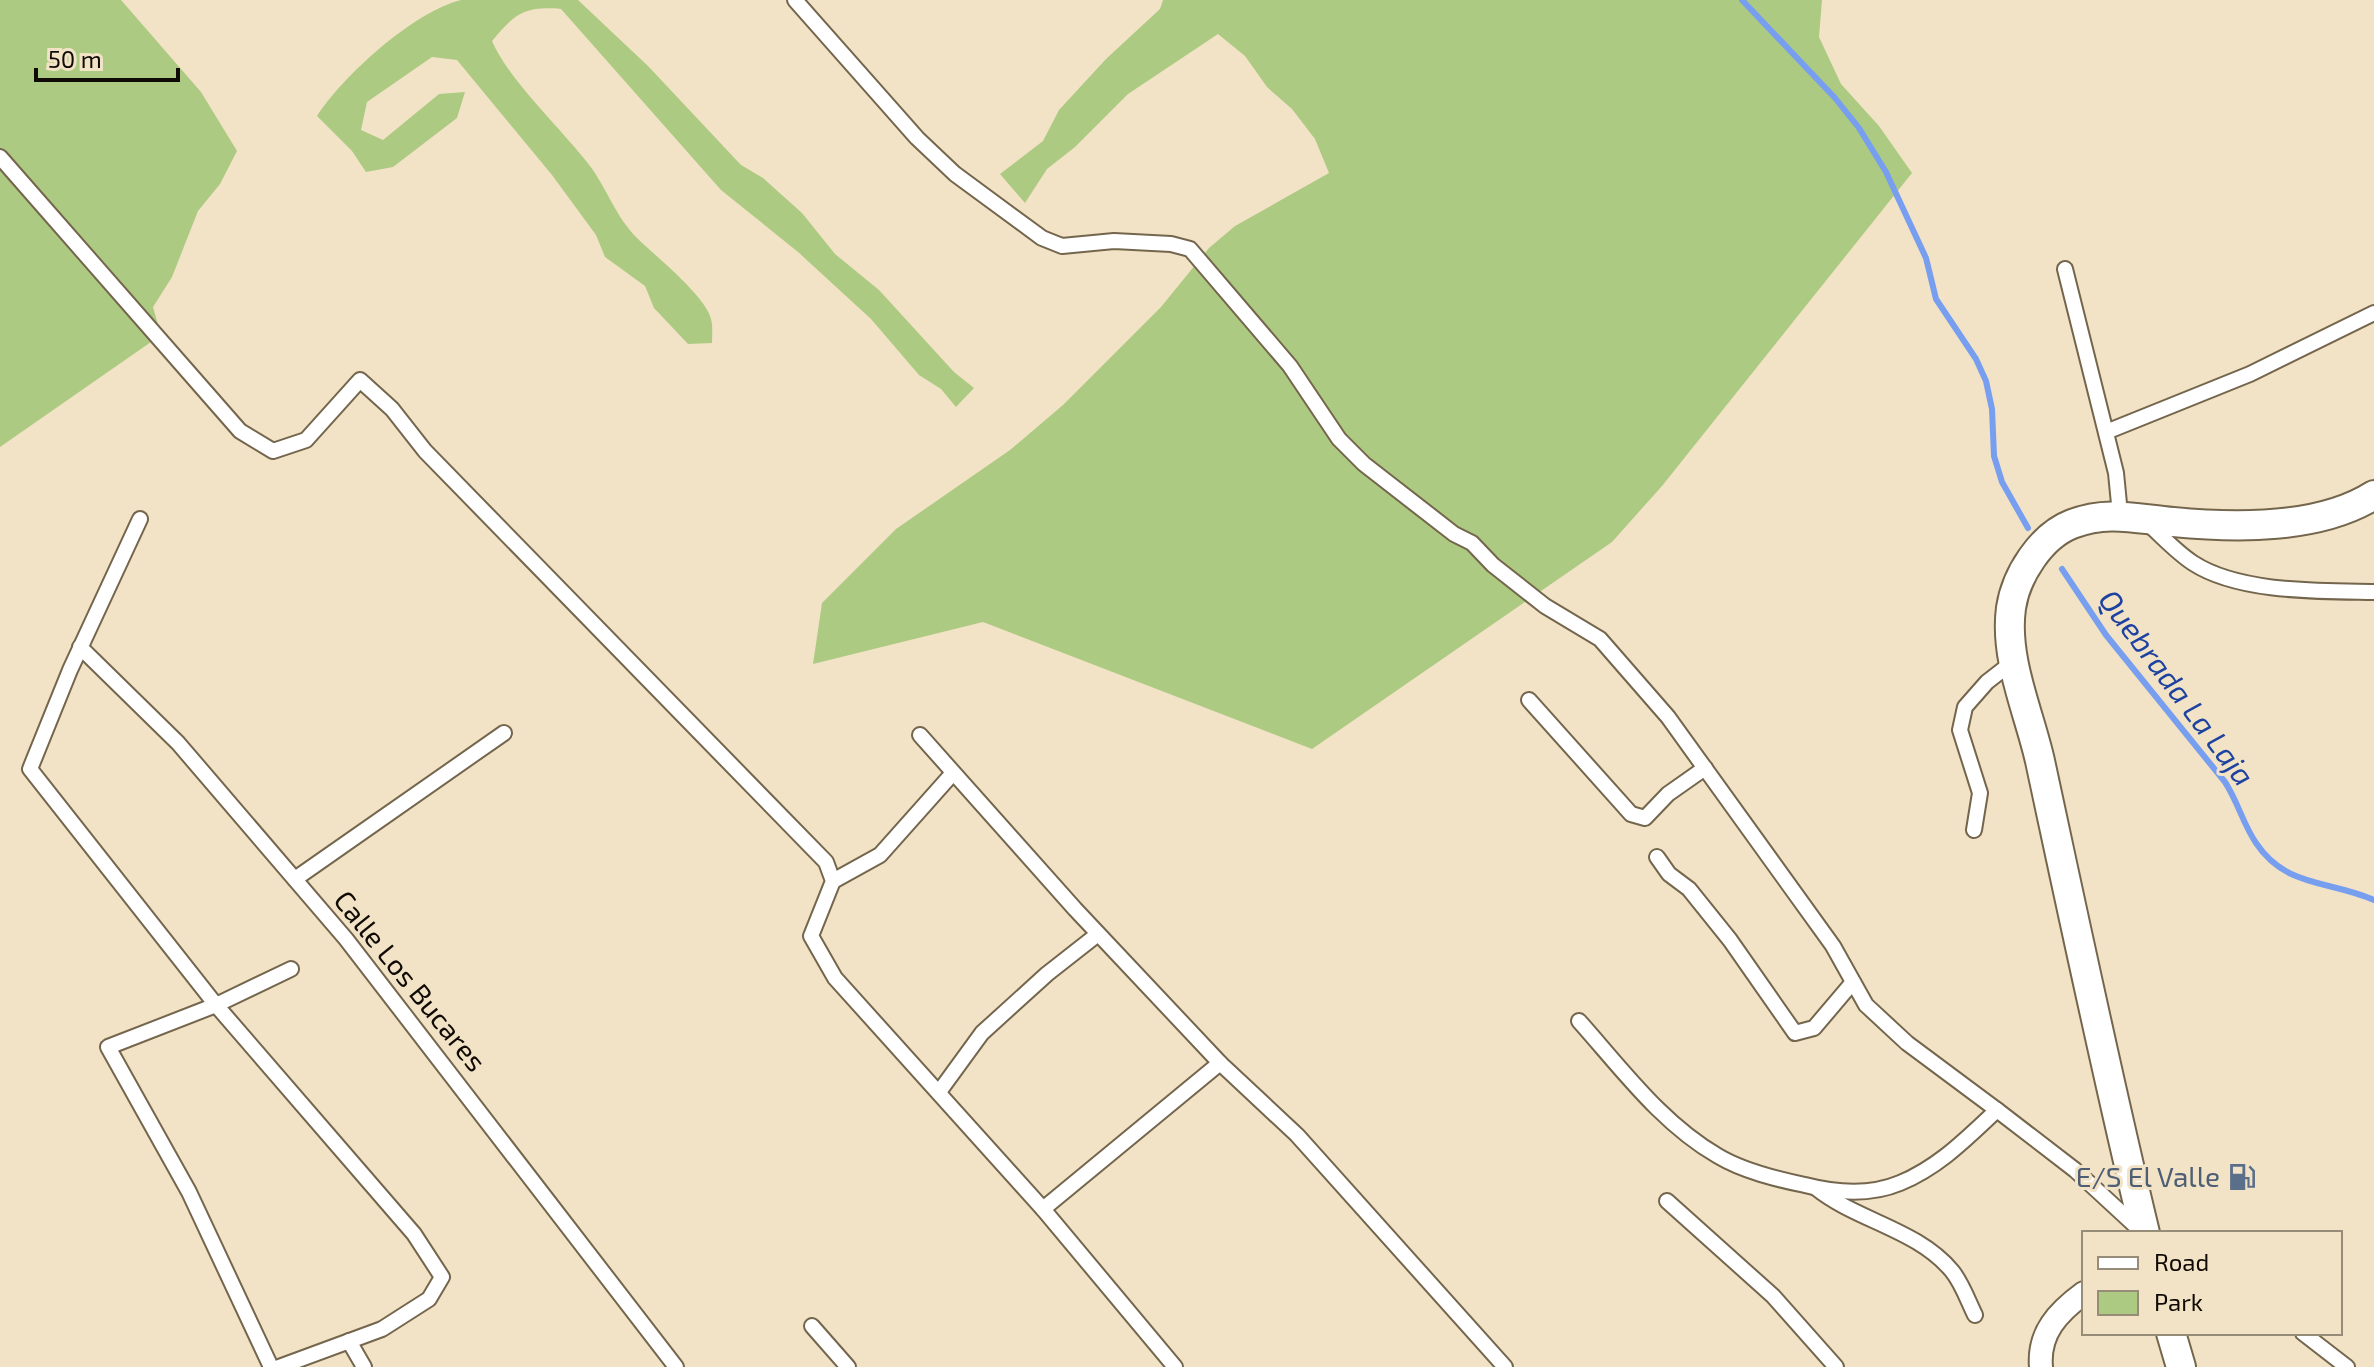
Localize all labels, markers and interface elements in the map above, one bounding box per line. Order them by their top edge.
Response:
scale bar [36,32,178,82]
text: 50 m [48,44,102,73]
water label: Quebrada La Laja [2092,582,2263,792]
street label: Calle Los Bucares [328,883,494,1078]
place label: E/S El Valle [2076,1159,2220,1193]
fuel station icon: E/S El Valle [2227,1162,2257,1192]
legend [2082,1231,2342,1335]
text: Road [2154,1247,2209,1276]
text: Park [2154,1287,2203,1316]

